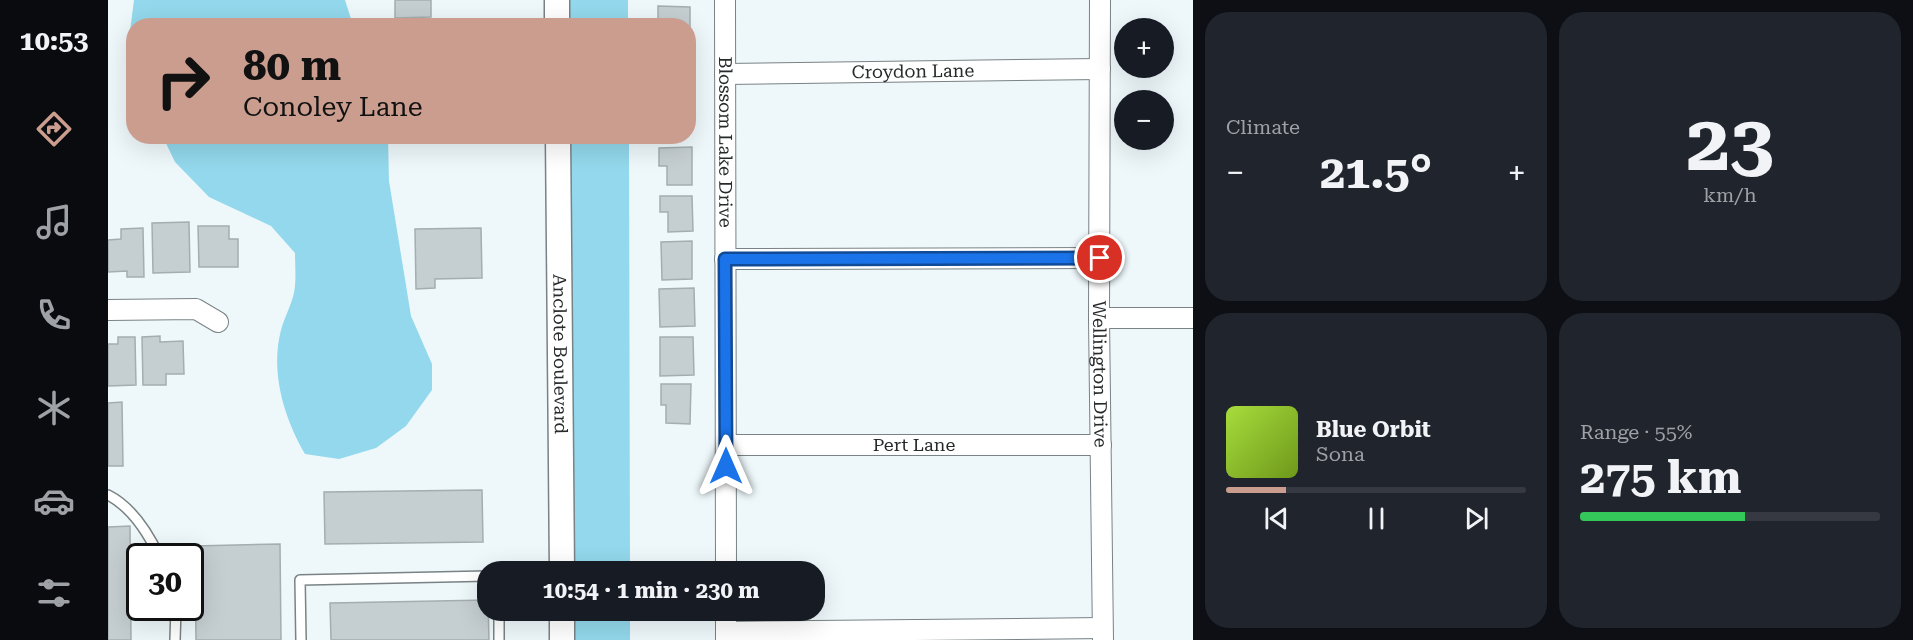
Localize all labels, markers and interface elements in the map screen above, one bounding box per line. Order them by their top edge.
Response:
map controls [1114,18,1174,150]
button: + [1114,18,1174,78]
text: 10:53 [20,25,88,57]
text: 80 m [243,41,341,90]
icon: right [144,42,222,120]
street label: Blossom Lake Drive [715,56,736,228]
street label: Croydon Lane [852,60,975,82]
button: − [1114,90,1174,150]
text: Conoley Lane [243,91,423,123]
text: 23 [1686,98,1774,189]
icon: directions [33,108,75,150]
text: Climate [1226,115,1300,139]
text: 21.5° [1320,146,1432,199]
text: − [1226,153,1244,192]
text: + [1508,153,1526,192]
text: km/h [1703,183,1757,207]
icon: music [33,201,75,243]
pin [1074,232,1125,283]
icon: arrive [1083,241,1116,274]
street label: Anclote Boulevard [549,274,572,435]
icon: phone [33,294,75,336]
street label: Wellington Drive [1089,300,1112,448]
icon: climate [33,387,75,429]
text: Blue Orbit [1316,417,1431,442]
text: Range · 55% [1580,420,1692,444]
position arrow [694,434,758,498]
street label: Pert Lane [873,434,955,455]
text: Sona [1316,442,1365,466]
text: 275 km [1580,451,1741,504]
icon: car [33,480,75,522]
icon: previous [1260,502,1293,535]
icon: pause [1360,502,1393,535]
icon: next [1460,502,1493,535]
speed limit sign: 30 [126,543,204,621]
icon: filters [33,572,75,614]
text: 10:54 · 1 min · 230 m [542,578,760,603]

